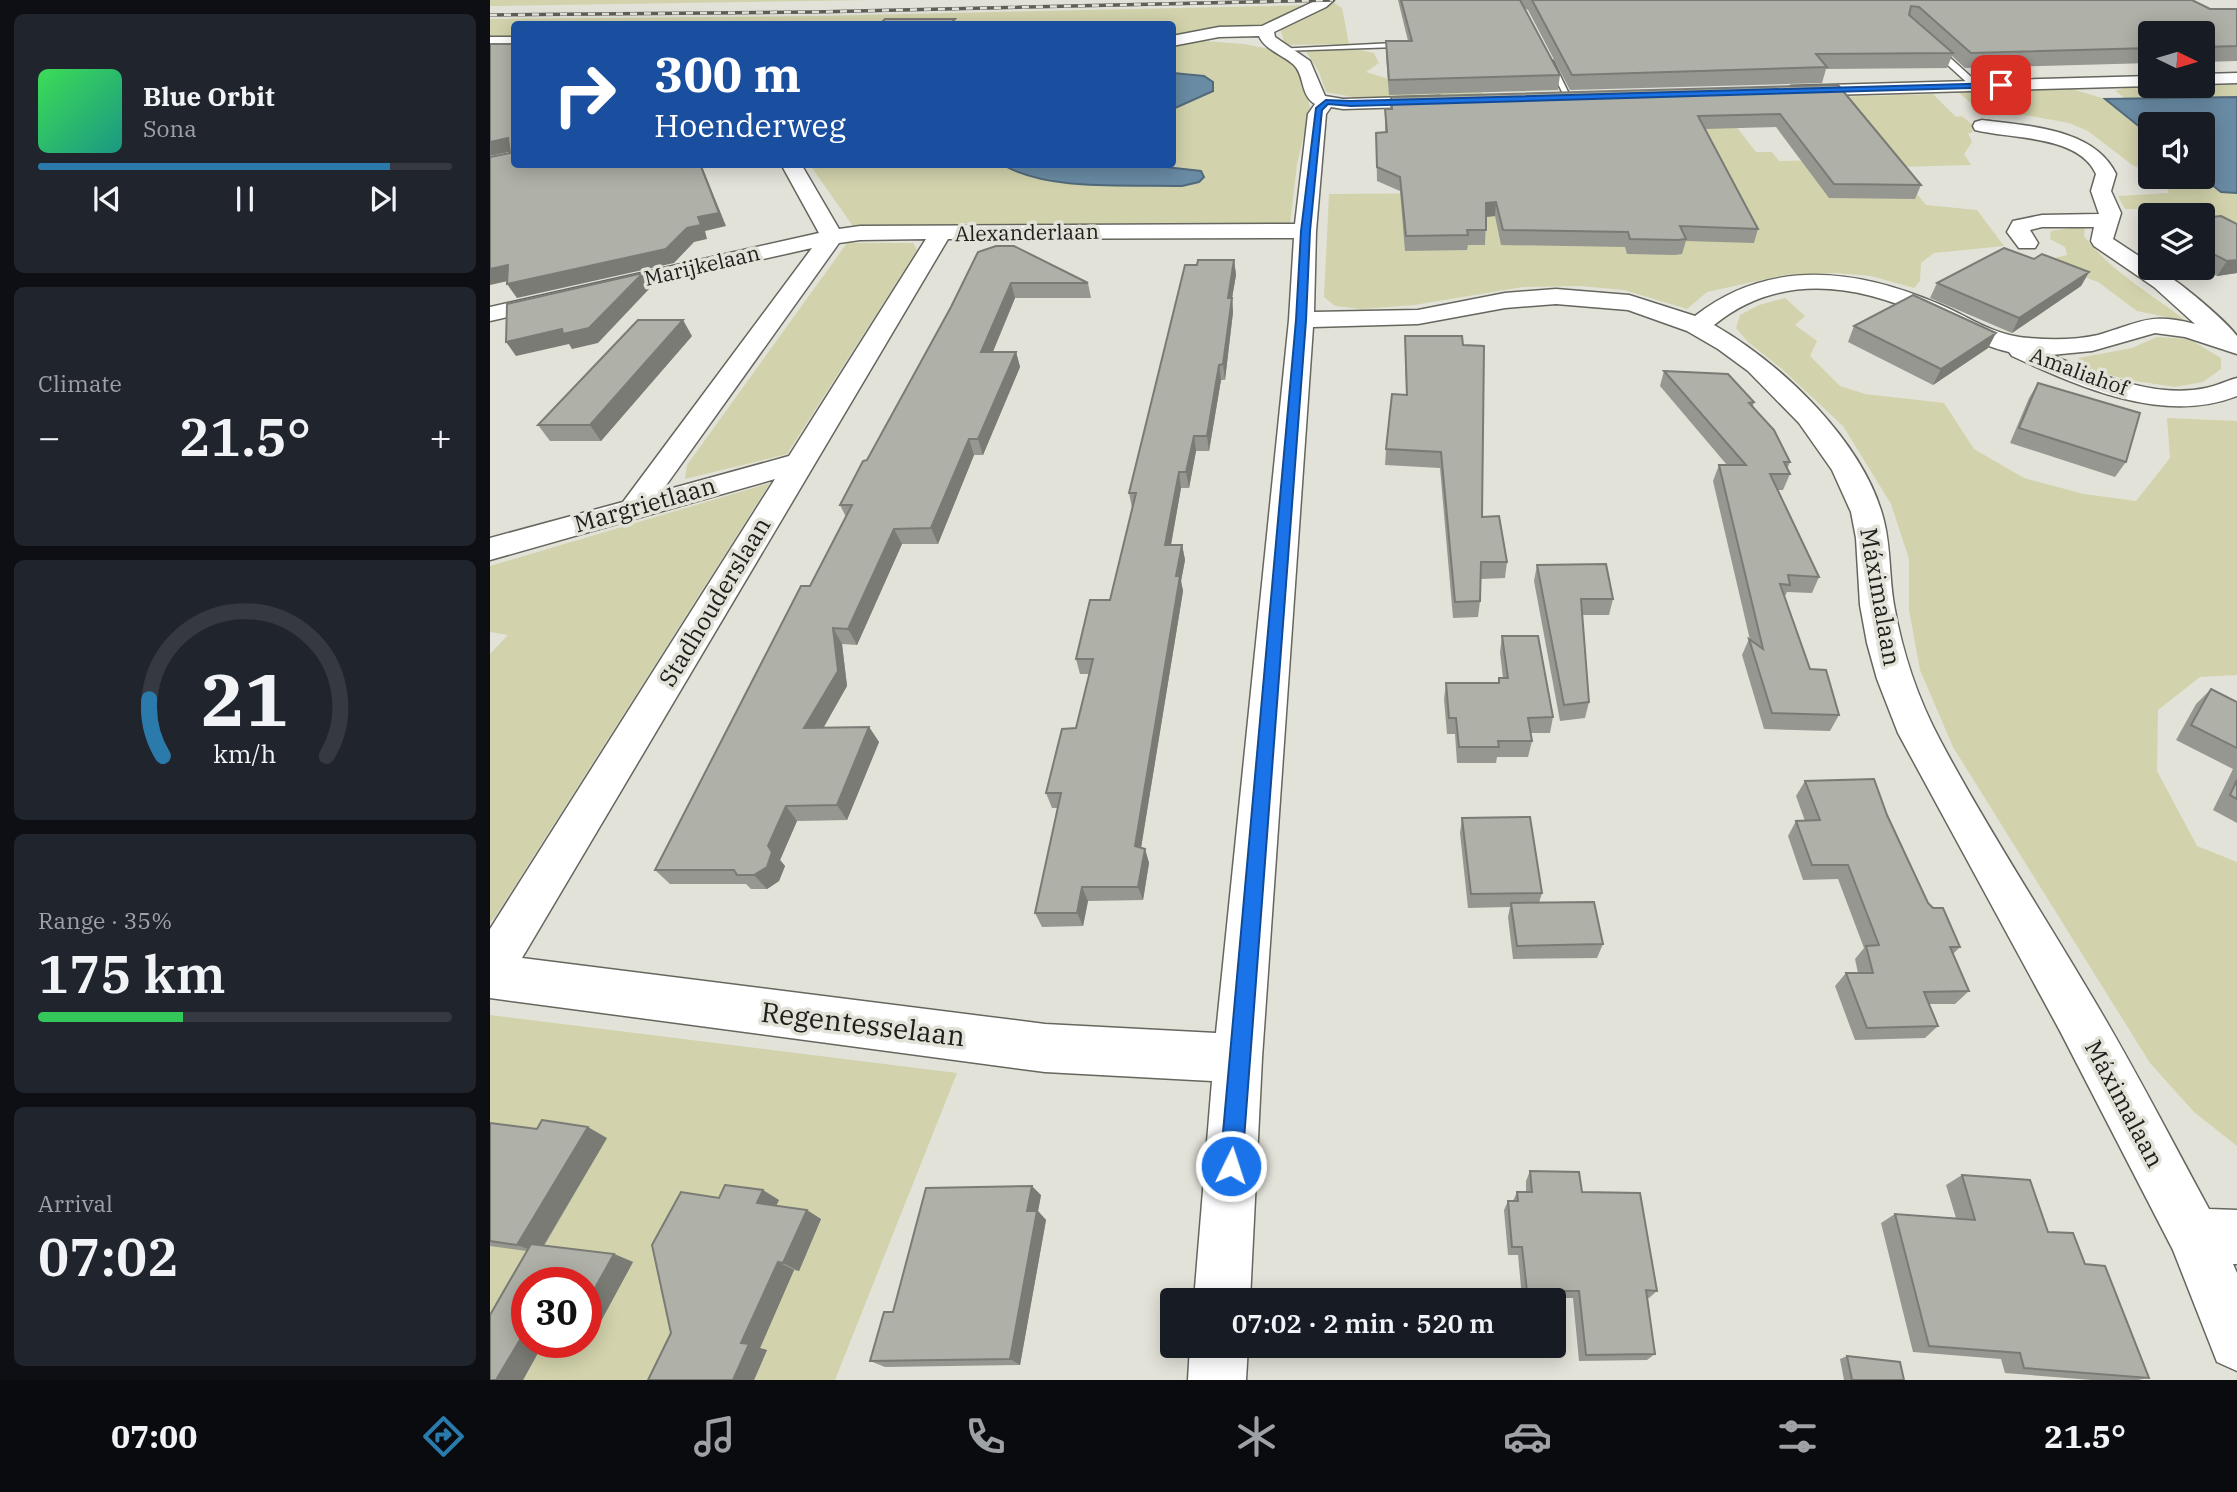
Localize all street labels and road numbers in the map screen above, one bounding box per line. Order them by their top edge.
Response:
street label: Alexanderlaan [955,217,1099,247]
street label: Marijkelaan [641,238,762,292]
street label: Amaliahof [2026,340,2134,402]
street label: Margrietlaan [570,469,719,540]
street label: Stadhouderslaan [651,511,777,692]
street label: Máximalaan [1853,525,1909,668]
street label: Regentesselaan [759,993,967,1054]
street label: Máximalaan [2078,1034,2172,1173]

